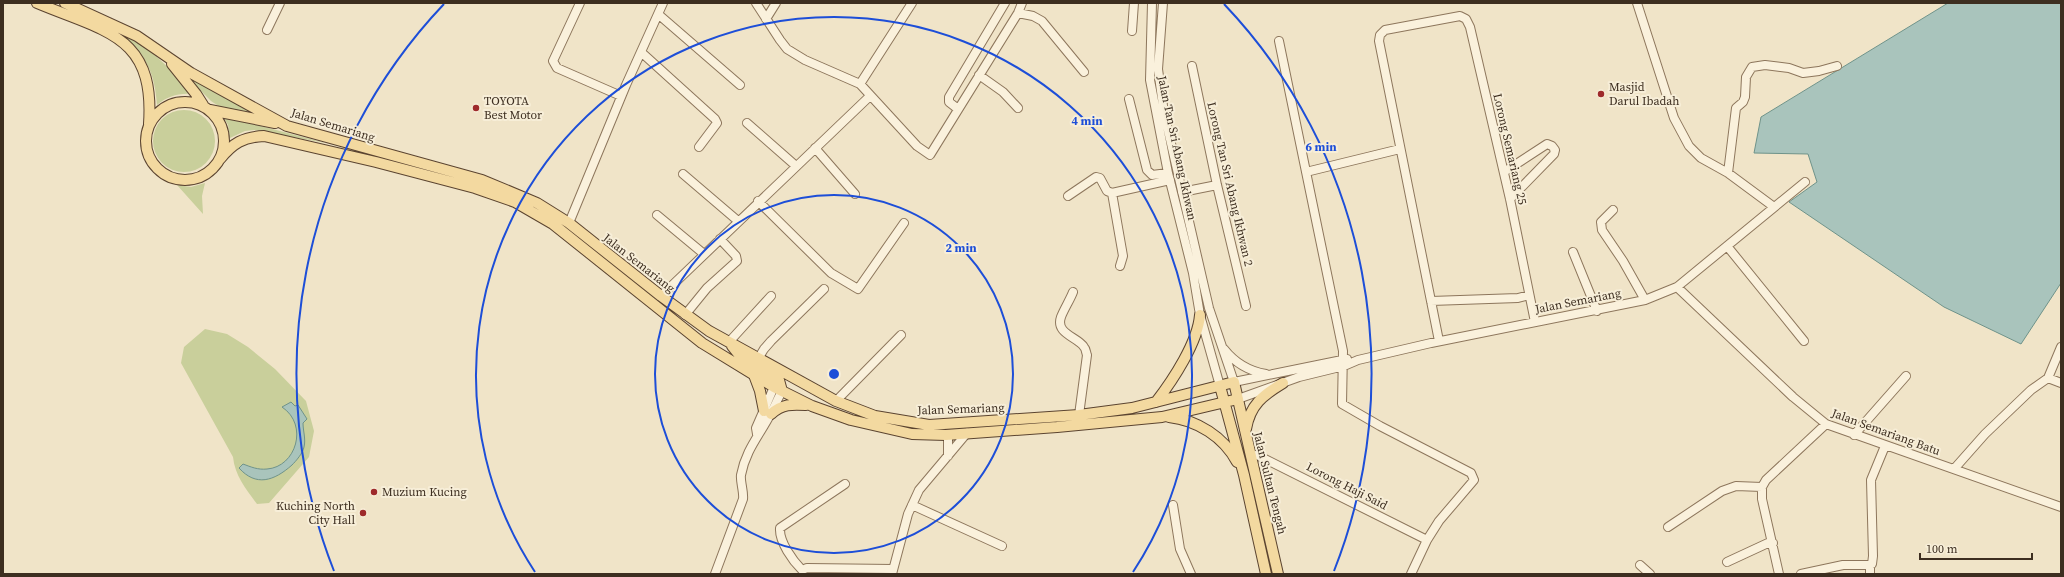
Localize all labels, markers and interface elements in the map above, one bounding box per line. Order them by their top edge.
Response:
street label: Jalan Tan Sri Abang Ikhwan [1154,73,1200,222]
place label: Masjid Darul Ibadah [1609,79,1680,109]
marker: Masjid Darul Ibadah [1596,89,1606,99]
street label: Lorong Semariang 25 [1489,92,1531,206]
place label: TOYOTA Best Motor [484,93,542,123]
street label: Lorong Tan Sri Abang Ikhwan 2 [1203,100,1257,268]
marker: TOYOTA Best Motor [471,103,481,113]
street label: Jalan Semariang [288,104,377,145]
text: 4 min [1071,113,1103,129]
text: 6 min [1305,139,1337,155]
street label: Jalan Semariang [599,229,678,296]
text: 2 min [945,240,977,256]
street label: Jalan Semariang [1533,285,1622,317]
centre of rings [827,367,841,381]
street label: Jalan Semariang [916,399,1005,419]
street label: Jalan Semariang Batu [1829,405,1943,459]
street label: Jalan Sultan Tengah [1249,429,1291,536]
street label: Lorong Haji Said [1304,459,1391,513]
place label: Muzium Kucing [382,484,467,500]
marker: Muzium Kucing [369,487,379,497]
place label: Kuching North City Hall [276,498,355,528]
marker: Kuching North City Hall [358,508,368,518]
scale bar [1920,535,2032,561]
text: 100 m [1926,541,1958,557]

